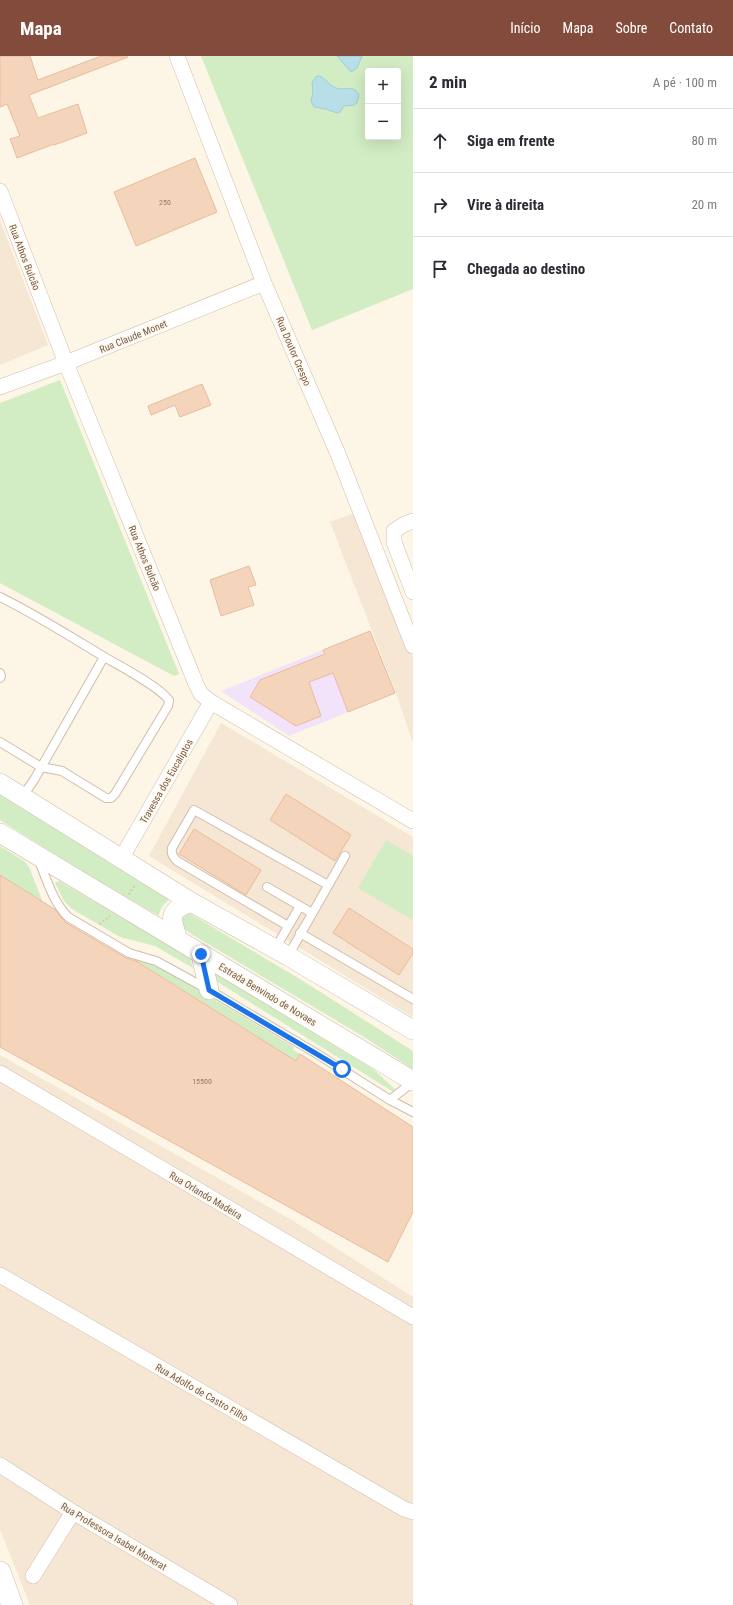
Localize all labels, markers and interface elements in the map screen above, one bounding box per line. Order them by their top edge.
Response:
text: Mapa [20,17,62,40]
text: Início [510,20,541,36]
text: Mapa [563,20,593,36]
text: Sobre [615,20,647,36]
text: Contato [669,20,713,36]
map controls [365,68,401,140]
button: + [365,68,401,104]
text: 2 min [429,72,467,92]
text: A pé · 100 m [653,75,717,90]
button: − [365,104,401,140]
icon: ahead [429,130,451,152]
text: Siga em frente [467,132,555,150]
text: 80 m [691,133,717,148]
icon: right [429,194,451,216]
text: Vire à direita [467,196,544,214]
text: 20 m [691,197,717,212]
house number: 250 [159,198,171,207]
street label: Rua Athos Bulcão [7,223,42,292]
icon: arrive [429,258,451,280]
text: Chegada ao destino [467,260,585,278]
street label: Rua Doutor Crespo [274,315,313,387]
street label: Rua Claude Monet [98,318,169,355]
street label: Rua Athos Bulcão [126,524,163,593]
street label: Travessa dos Eucaliptos [138,737,195,825]
route end [192,945,210,963]
street label: Estrada Benvindo de Novaes [217,961,319,1028]
route start [333,1060,351,1078]
house number: 15500 [192,1077,212,1086]
street label: Rua Orlando Madeira [168,1169,244,1221]
street label: Rua Adolfo de Castro Filho [153,1361,250,1423]
street label: Rua Professora Isabel Monerat [59,1500,169,1572]

